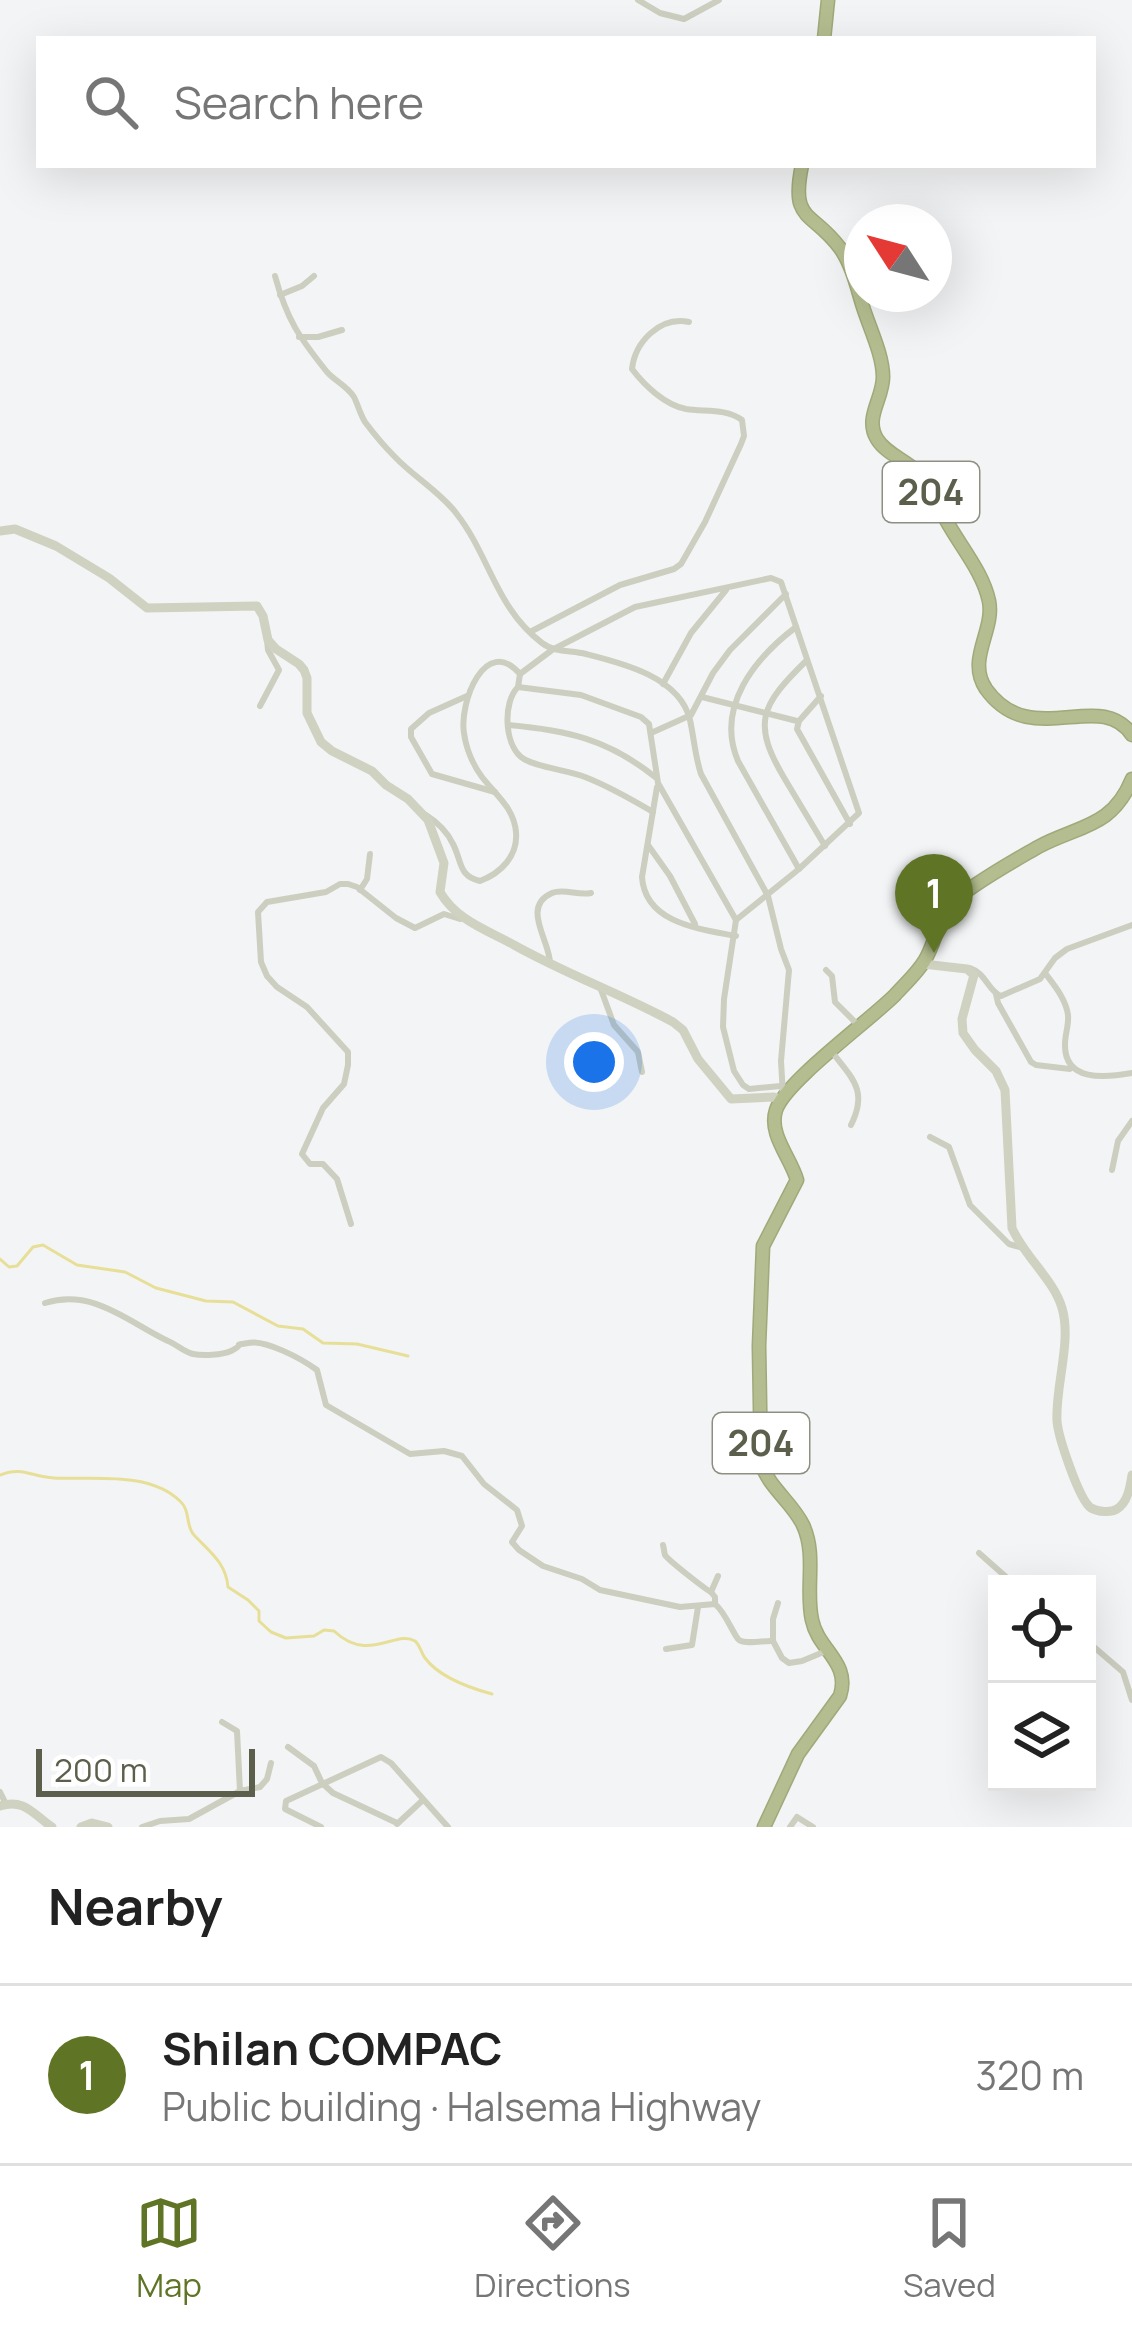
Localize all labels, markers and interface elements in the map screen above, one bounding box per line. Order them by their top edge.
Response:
search box [36,36,1096,168]
icon: search [78,69,144,135]
text: Search here [174,71,424,133]
north arrow [844,204,952,312]
road number: 204 [883,462,979,522]
pin: 1 [895,854,973,953]
your location [564,1032,624,1092]
road number: 204 [713,1413,809,1473]
map controls [988,1575,1096,1791]
button: locate [988,1575,1096,1683]
button: layers [988,1683,1096,1791]
scale bar [36,1743,255,1796]
text: 200 m [54,1747,148,1792]
text: Nearby [48,1871,223,1940]
text: Shilan COMPAC [162,2017,502,2079]
text: 1 [78,2048,96,2102]
text: 320 m [976,2048,1084,2102]
text: Public building · Halsema Highway [162,2079,761,2133]
tab: Map [136,2190,202,2307]
tab: Directions [474,2190,631,2307]
tab: Saved [903,2190,996,2307]

